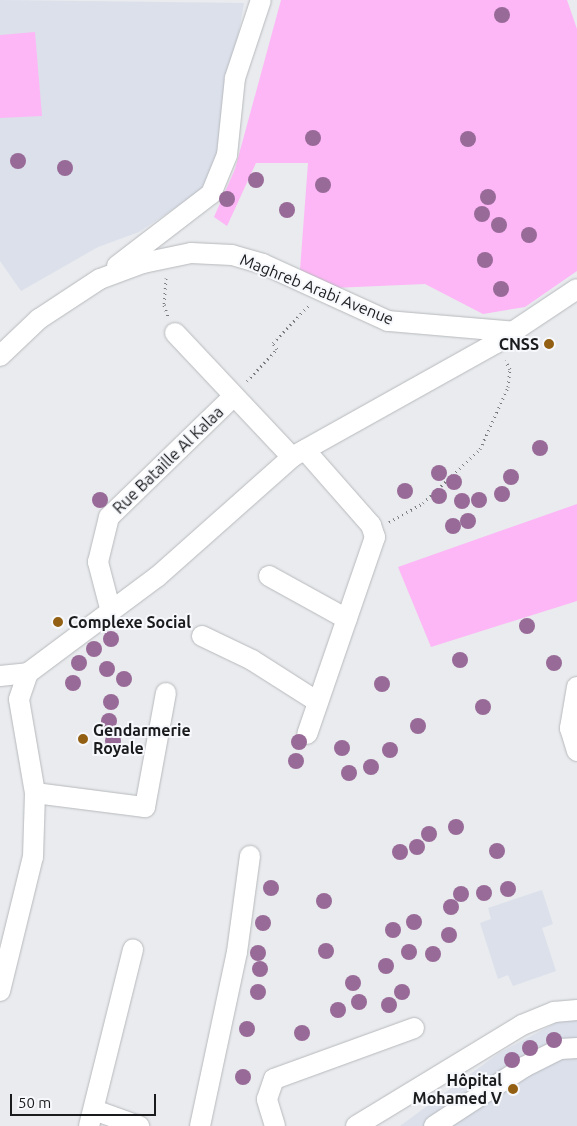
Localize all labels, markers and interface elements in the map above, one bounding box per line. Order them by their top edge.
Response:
street label: Maghreb Arabi Avenue [237,249,397,329]
place label: CNSS [499,334,539,354]
marker: CNSS [543,338,555,350]
street label: Rue Bataille Al Kalaa [109,402,227,518]
place label: Complexe Social [68,612,191,632]
marker: Complexe Social [52,616,64,628]
place label: Gendarmerie Royale [93,720,191,758]
marker: Gendarmerie Royale [77,733,89,745]
place label: Hôpital Mohamed V [412,1070,502,1108]
marker: Hôpital Mohamed V [506,1082,520,1096]
scale bar [12,1084,159,1116]
text: 50 m [18,1094,51,1111]

